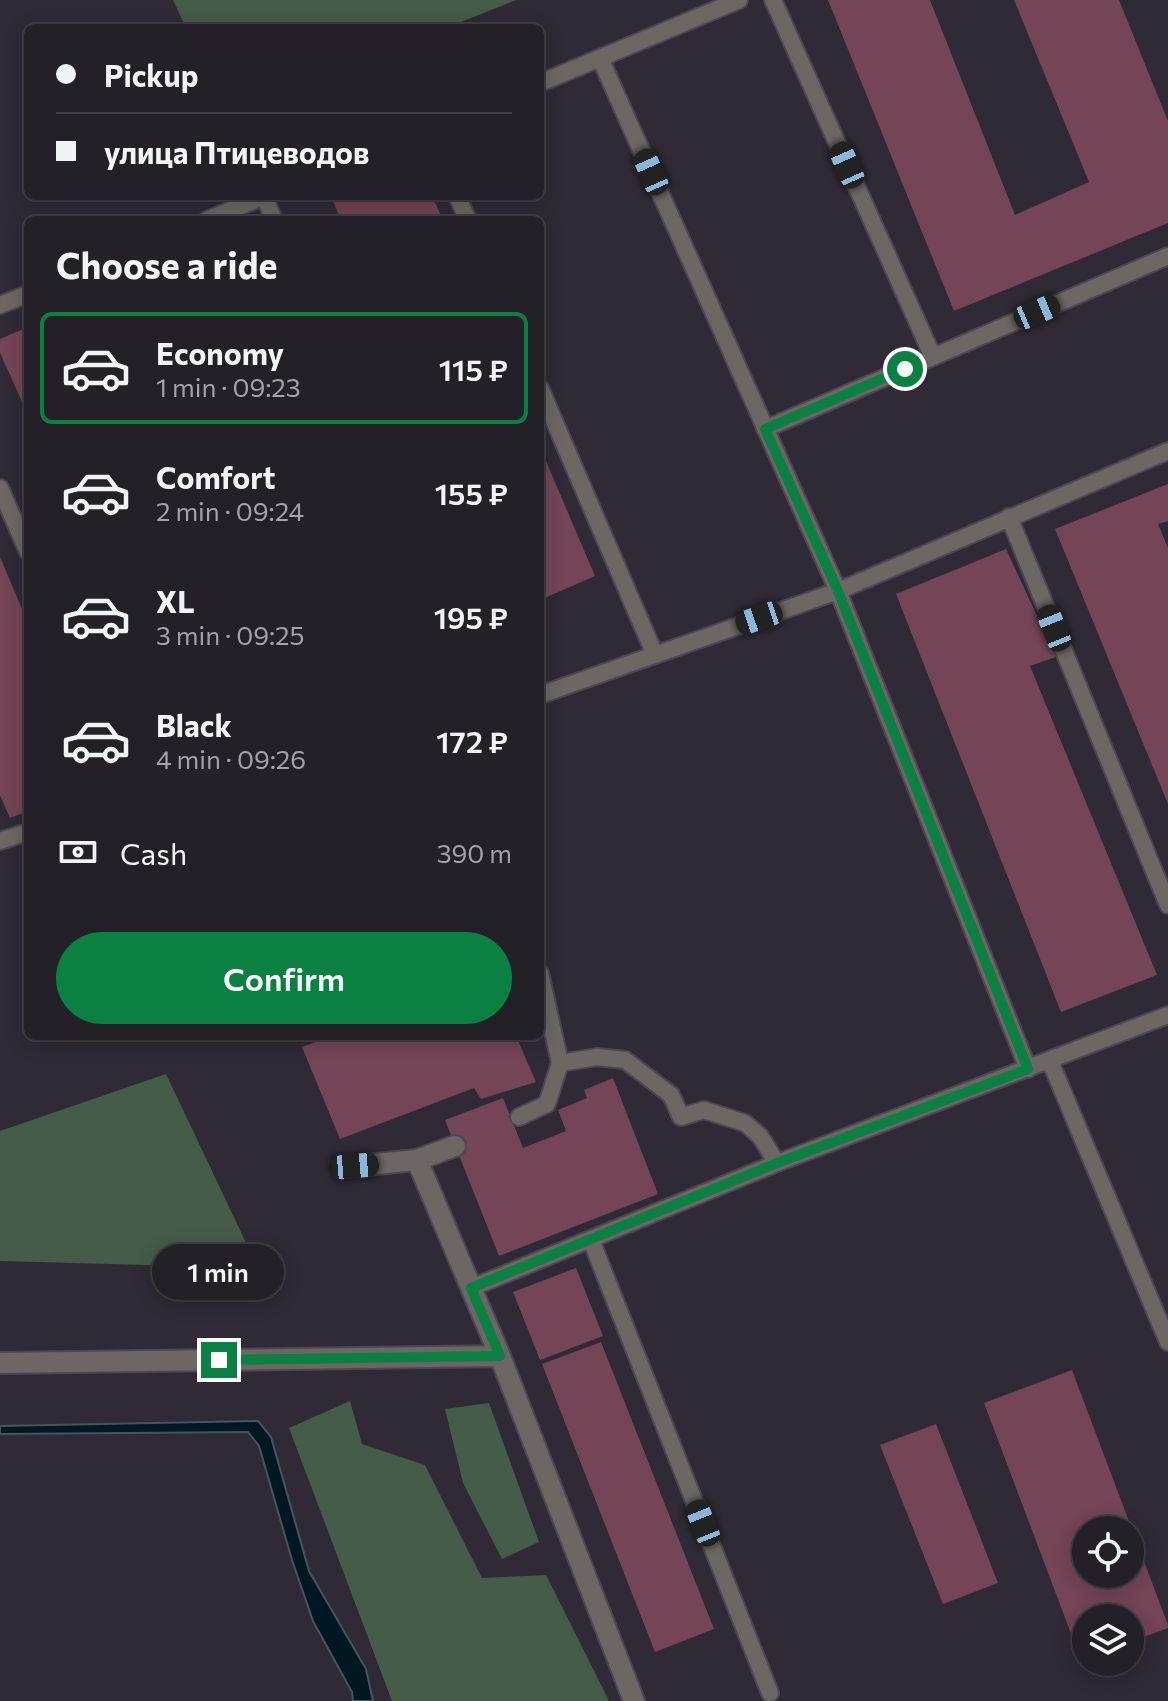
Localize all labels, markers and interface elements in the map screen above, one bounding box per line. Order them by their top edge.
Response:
text: Pickup [104,56,198,93]
text: улица Птицеводов [104,133,369,170]
car [826,138,868,192]
car [630,145,672,199]
text: Choose a ride [56,242,277,286]
car [1010,292,1064,332]
icon: car [60,332,132,404]
text: Economy [156,334,284,371]
text: 115 ₽ [439,350,508,387]
route start [887,351,923,387]
text: 1 min · 09:23 [156,371,301,402]
icon: car [60,456,132,528]
text: Comfort [156,458,275,495]
text: 155 ₽ [435,474,508,511]
text: 2 min · 09:24 [156,495,304,526]
icon: car [60,580,132,652]
text: XL [156,582,195,619]
text: 195 ₽ [434,598,508,635]
car [732,599,786,637]
car [1034,601,1074,655]
text: 3 min · 09:25 [156,619,304,650]
icon: car [60,704,132,776]
text: Black [156,706,232,743]
text: 172 ₽ [436,722,508,759]
text: 4 min · 09:26 [156,743,306,774]
icon: cash [56,830,100,874]
text: Cash [120,834,187,871]
text: 390 m [437,837,512,868]
button: Confirm [56,932,512,1024]
car [330,1152,380,1180]
callout: 1 min [153,1244,285,1300]
text: 1 min [187,1256,249,1287]
route end [201,1342,237,1378]
car [683,1496,723,1550]
map controls [1072,1516,1144,1676]
button: locate [1072,1516,1144,1588]
button: layers [1072,1604,1144,1676]

